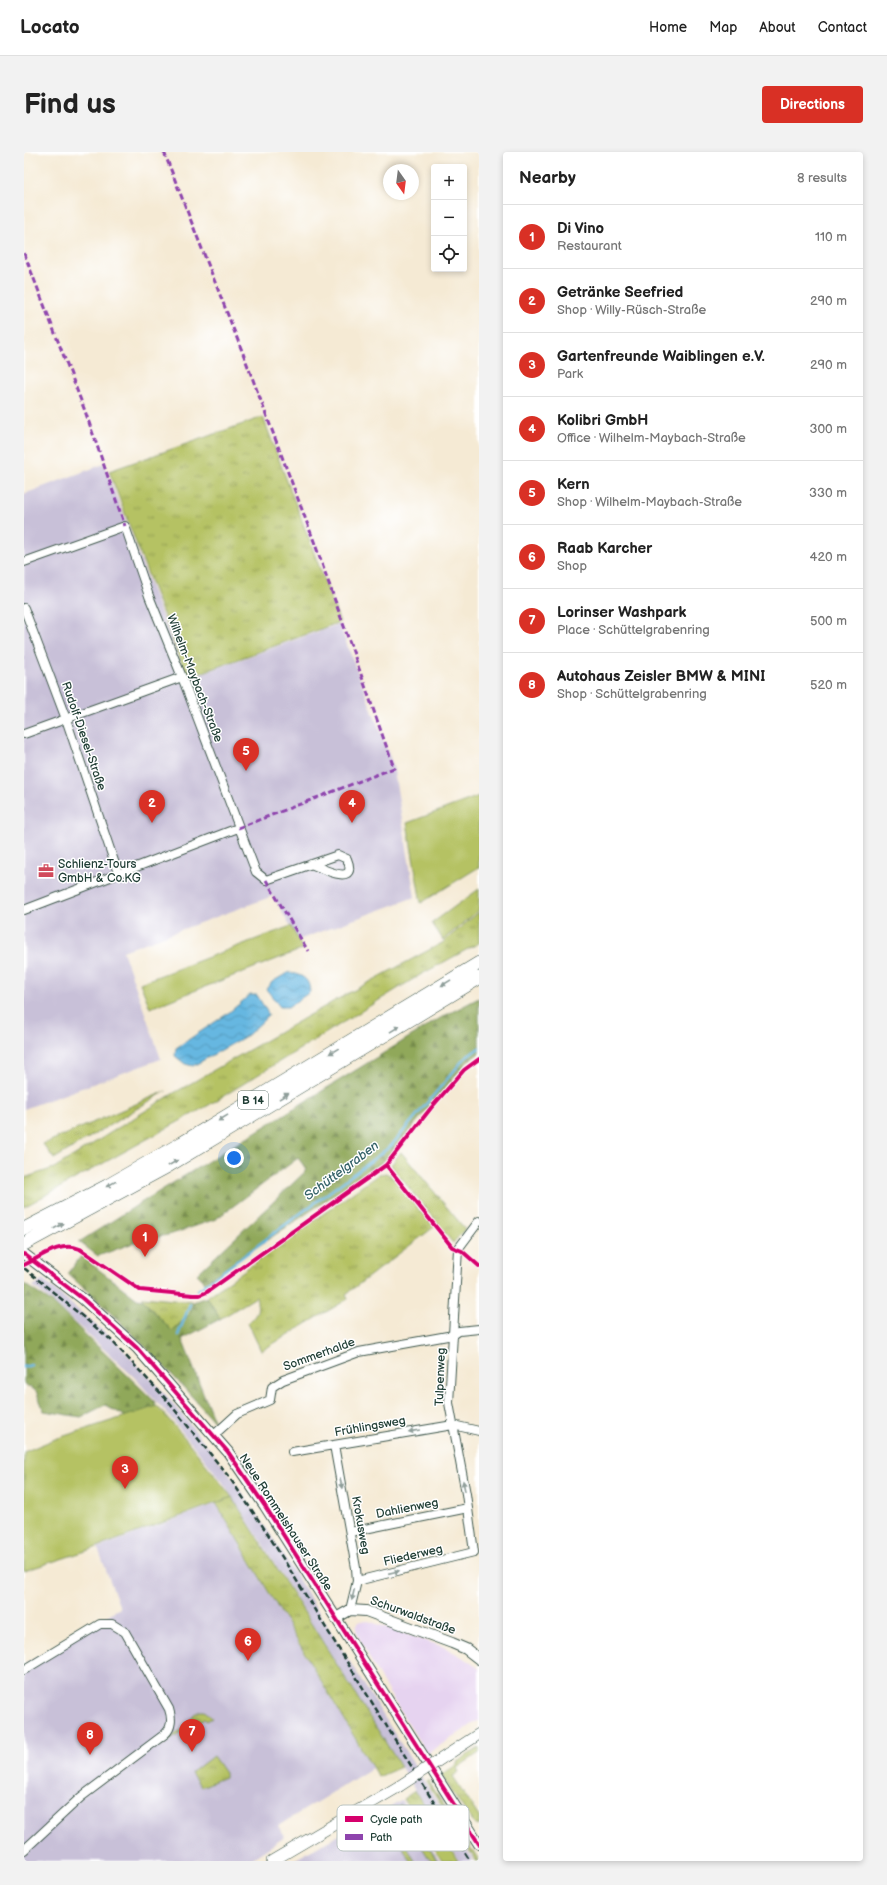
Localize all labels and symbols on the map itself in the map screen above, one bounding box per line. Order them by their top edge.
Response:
north arrow [383,164,419,200]
street label: Wilhelm-Maybach-Straße [163,612,226,744]
street label: Rudolf-Diesel-Straße [58,680,109,793]
pin: 5 [233,738,259,771]
pin: 2 [139,790,165,823]
pin: 4 [339,790,365,823]
place label: Schlienz-Tours GmbH & Co.KG [58,857,141,886]
office icon: Schlienz-Tours GmbH & Co.KG [37,862,55,880]
one-way arrow [440,980,452,987]
one-way arrow [390,1025,400,1033]
one-way arrow [328,1047,340,1054]
road number: B 14 [238,1091,268,1109]
one-way arrow [278,1093,290,1100]
one-way arrow [217,1115,229,1122]
water label: Schüttelgraben [301,1138,382,1204]
your location [224,1148,244,1168]
one-way arrow [167,1160,178,1167]
one-way arrow [105,1180,117,1187]
one-way arrow [53,1223,65,1229]
pin: 1 [132,1224,158,1257]
street label: Sommerhalde [281,1335,357,1374]
street label: Tulpenweg [432,1347,449,1406]
street label: Frühlingsweg [333,1413,407,1440]
one-way arrow [408,1428,420,1434]
street label: Neue Rommelshauser Straße [236,1451,336,1594]
pin: 3 [112,1456,138,1489]
one-way arrow [338,1477,344,1489]
one-way arrow [461,1480,467,1492]
street label: Krokusweg [348,1495,373,1556]
street label: Dahlienweg [375,1495,440,1522]
street label: Fliederweg [382,1541,444,1570]
one-way arrow [388,1568,401,1574]
one-way arrow [349,1589,355,1602]
street label: Schurwaldstraße [368,1593,458,1638]
pin: 6 [235,1628,261,1661]
pin: 7 [179,1719,205,1752]
pin: 8 [77,1722,103,1755]
legend [337,1805,469,1851]
text: Cycle path [370,1813,422,1826]
text: Path [370,1831,392,1844]

